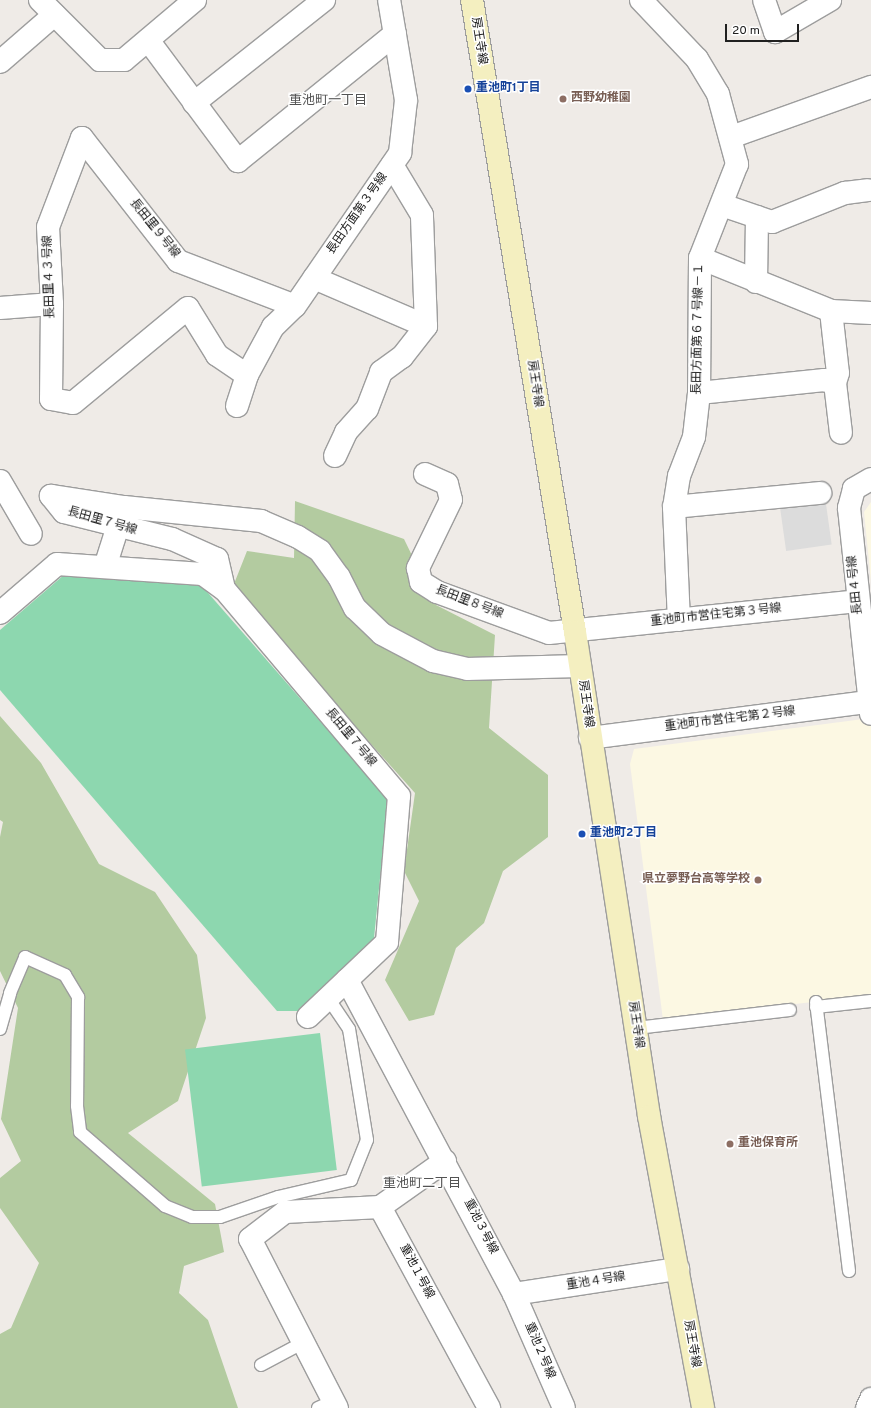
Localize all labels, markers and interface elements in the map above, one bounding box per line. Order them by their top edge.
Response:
street label: 房王寺線 [467,16,489,66]
scale bar [727,16,801,42]
text: 20 m [732,23,760,39]
place label: 重池町1丁目 [476,82,541,96]
marker: 重池町1丁目 [463,84,473,94]
place label: 西野幼稚園 [571,92,631,106]
district label: 重池町一丁目 [289,93,367,109]
marker: 西野幼稚園 [558,94,568,104]
street label: 長田方面第３号線 [325,171,391,257]
street label: 長田里９号線 [126,196,182,262]
street label: 長田里４３号線 [41,235,59,319]
street label: 長田方面第６７号線－１ [691,263,707,395]
street label: 房王寺線 [523,359,545,409]
street label: 長田里７号線 [65,505,139,539]
street label: 長田４号線 [846,554,866,616]
street label: 長田里８号線 [433,583,505,623]
street label: 重池町市営住宅第３号線 [650,602,782,630]
street label: 房王寺線 [575,679,595,729]
street label: 重池町市営住宅第２号線 [664,705,796,735]
street label: 長田里７号線 [321,706,379,770]
place label: 重池町2丁目 [590,827,657,841]
marker: 重池町2丁目 [577,829,587,839]
place label: 県立夢野台高等学校 [642,873,750,887]
marker: 県立夢野台高等学校 [753,875,763,885]
street label: 房王寺線 [624,1000,646,1050]
place label: 重池保育所 [738,1137,798,1151]
marker: 重池保育所 [725,1139,735,1149]
district label: 重池町二丁目 [383,1176,461,1192]
street label: 重池３号線 [460,1197,500,1257]
street label: 重池１号線 [396,1242,436,1302]
street label: 重池４号線 [565,1270,627,1294]
street label: 房王寺線 [680,1319,702,1369]
street label: 重池２号線 [521,1321,557,1381]

